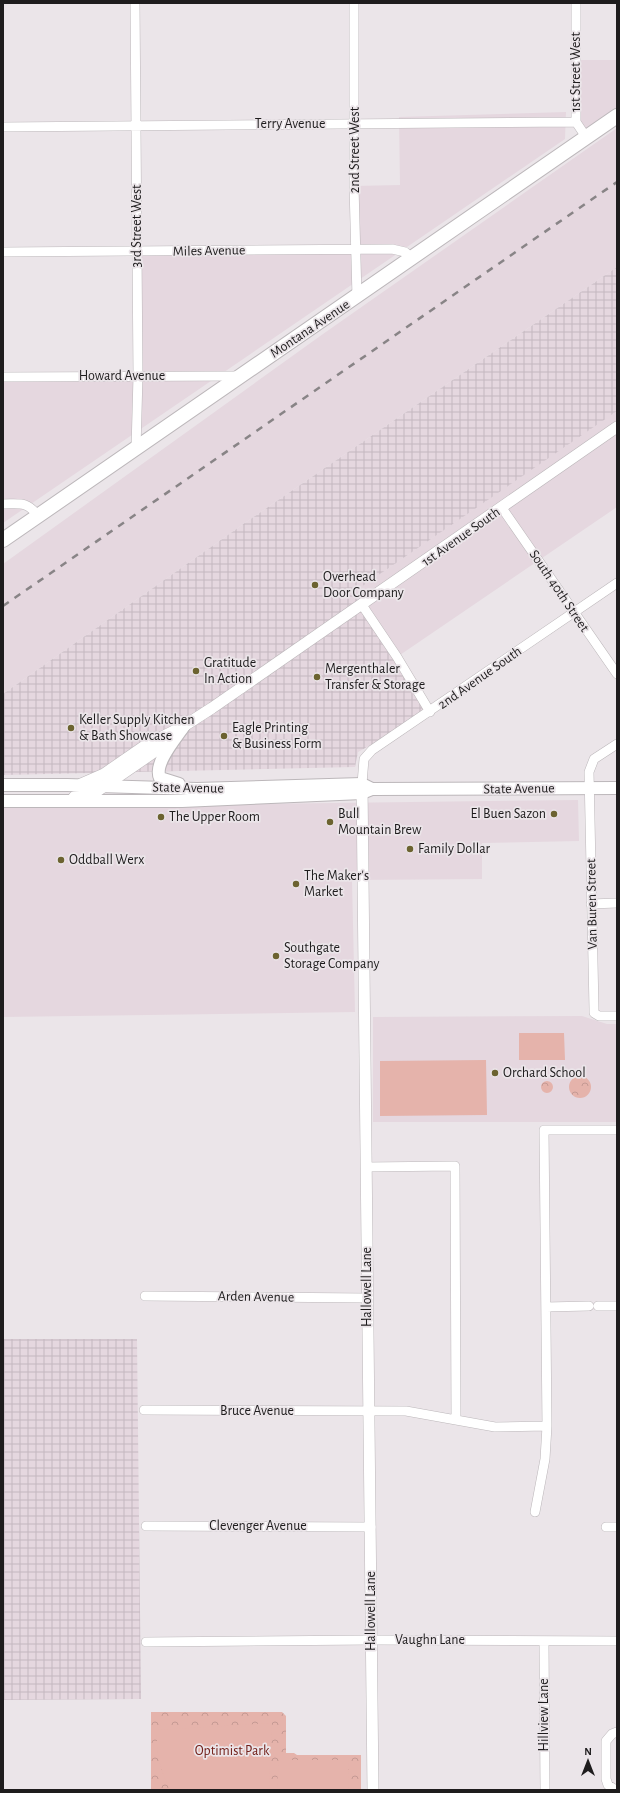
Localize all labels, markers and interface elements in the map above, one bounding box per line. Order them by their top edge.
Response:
street label: 1st Street West [569,31,583,112]
street label: 2nd Street West [348,106,362,193]
street label: Terry Avenue [255,117,325,131]
street label: 3rd Street West [130,184,144,268]
street label: Miles Avenue [173,243,245,259]
street label: Montana Avenue [268,297,352,361]
street label: Howard Avenue [79,369,165,383]
street label: 1st Avenue South [419,505,503,569]
street label: South 40th Street [526,547,592,635]
place label: Overhead Door Company [323,570,404,600]
marker: Overhead Door Company [310,580,320,590]
street label: 2nd Avenue South [436,644,524,712]
place label: Gratitude In Action [204,656,256,686]
place label: Mergenthaler Transfer & Storage [325,662,425,692]
marker: Gratitude In Action [191,666,201,676]
marker: Mergenthaler Transfer & Storage [312,672,322,682]
place label: Keller Supply Kitchen & Bath Showcase [79,713,194,743]
place label: Eagle Printing & Business Form [232,721,322,751]
marker: Keller Supply Kitchen & Bath Showcase [66,723,76,733]
marker: Eagle Printing & Business Form [219,731,229,741]
street label: State Avenue [152,780,224,796]
street label: State Avenue [483,781,555,797]
place label: Bull Mountain Brew [338,807,422,837]
place label: El Buen Sazon [471,807,546,821]
marker: El Buen Sazon [549,809,559,819]
place label: The Upper Room [169,810,260,824]
marker: The Upper Room [156,812,166,822]
marker: Bull Mountain Brew [325,817,335,827]
place label: Family Dollar [418,842,490,856]
marker: Family Dollar [405,844,415,854]
place label: Oddball Werx [69,853,144,867]
marker: Oddball Werx [56,855,66,865]
street label: Van Buren Street [584,858,600,950]
place label: The Maker's Market [304,869,369,899]
marker: The Maker's Market [291,879,301,889]
place label: Southgate Storage Company [284,941,379,971]
marker: Southgate Storage Company [271,951,281,961]
place label: Orchard School [503,1066,586,1080]
marker: Orchard School [490,1068,500,1078]
street label: Hallowell Lane [360,1247,374,1327]
street label: Arden Avenue [218,1289,294,1305]
street label: Bruce Avenue [220,1404,294,1418]
street label: Clevenger Avenue [209,1519,307,1533]
street label: Hallowell Lane [364,1571,378,1651]
street label: Vaughn Lane [395,1633,465,1647]
street label: Hillview Lane [537,1678,551,1752]
north arrow [568,1741,608,1781]
park label: Optimist Park [195,1744,270,1758]
text: N [584,1746,592,1757]

